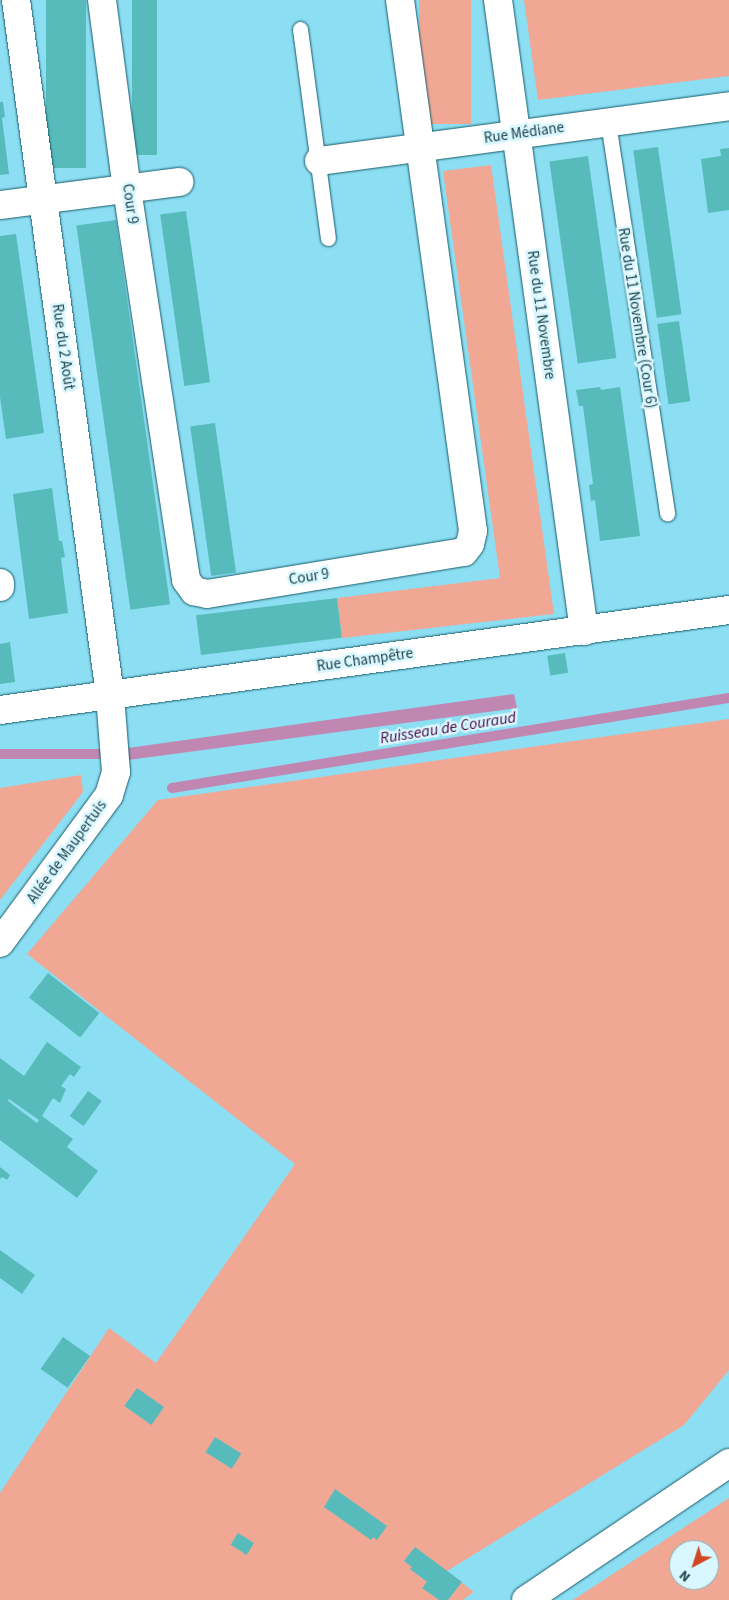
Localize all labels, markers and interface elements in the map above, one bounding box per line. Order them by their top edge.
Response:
street label: Rue Médiane [483,118,565,148]
street label: Cour 9 [118,183,142,225]
street label: Rue du 11 Novembre (Cour 6) [614,226,660,410]
street label: Rue du 11 Novembre [523,249,559,381]
street label: Rue du 2 Août [48,303,78,391]
street label: Cour 9 [288,565,330,589]
street label: Rue Champêtre [316,644,414,676]
water label: Ruisseau de Couraud [379,708,517,748]
street label: Allée de Maupertuis [23,797,111,907]
north arrow [669,1540,719,1590]
text: N [675,1565,695,1586]

